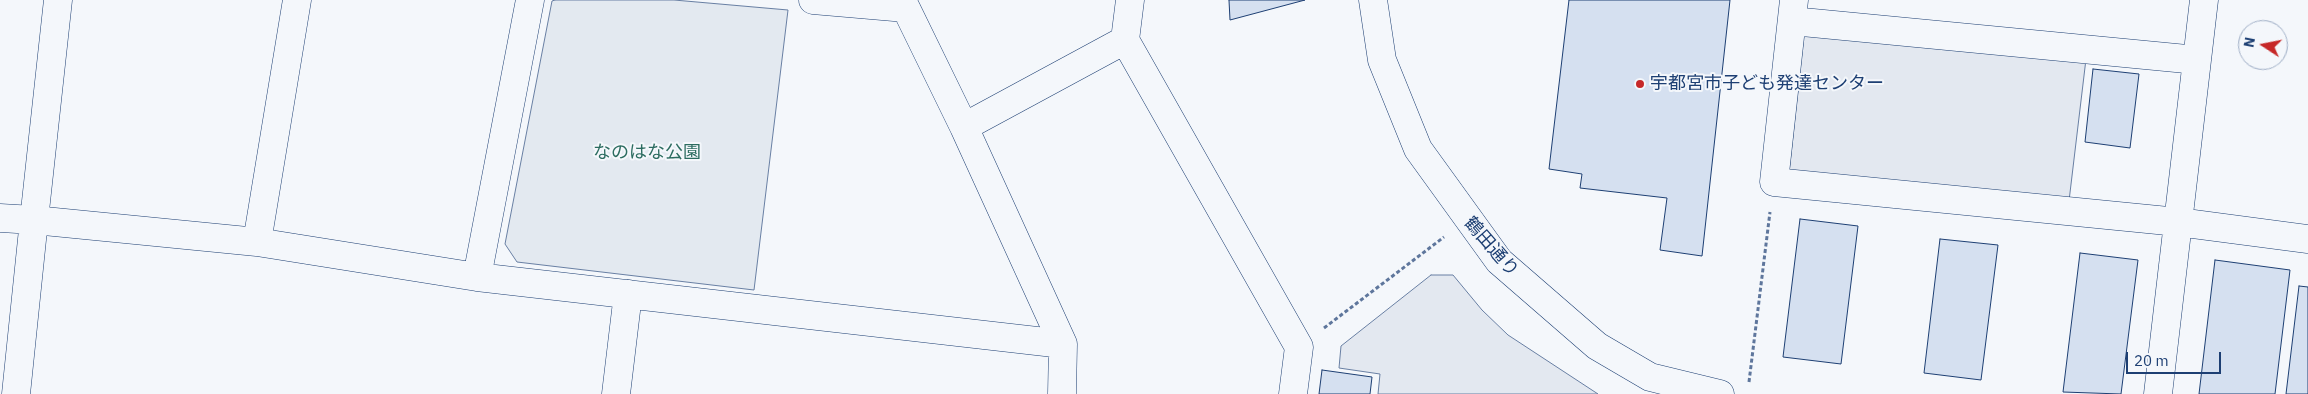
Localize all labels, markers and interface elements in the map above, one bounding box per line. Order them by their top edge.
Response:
north arrow [2238,20,2288,70]
text: N [2239,36,2259,49]
place label: 宇都宮市子ども発達センター [1650,73,1884,95]
marker: 宇都宮市子ども発達センター [1634,78,1646,90]
park label: なのはな公園 [593,142,701,164]
street label: 鶴田通り [1459,213,1523,281]
scale bar [2128,342,2223,374]
text: 20 m [2134,351,2169,370]

